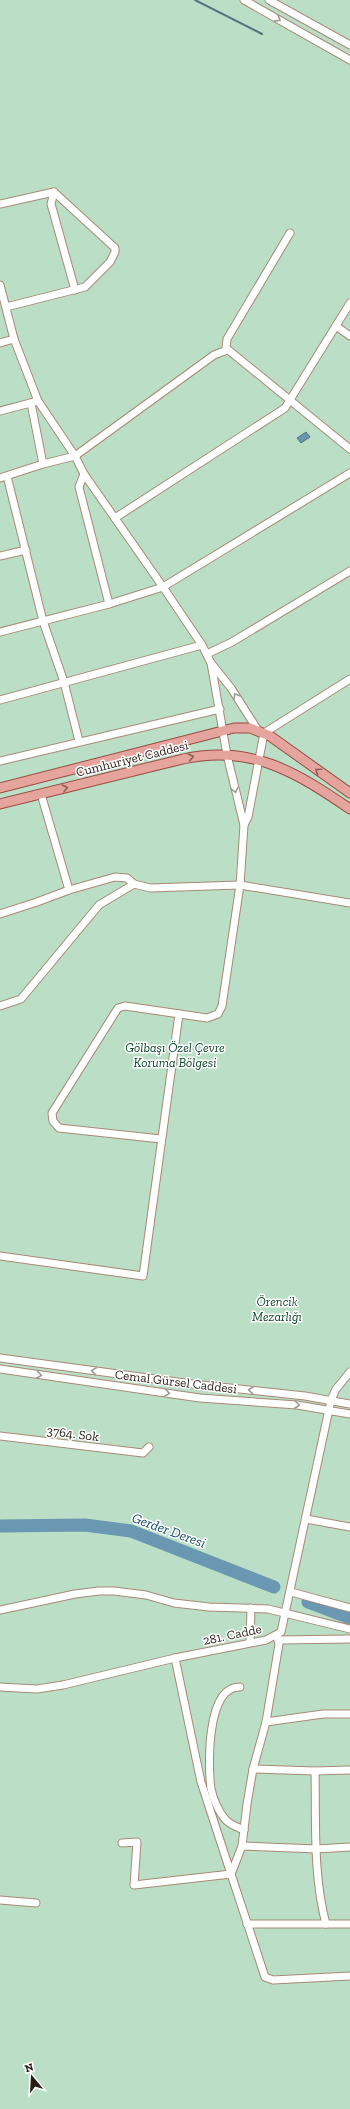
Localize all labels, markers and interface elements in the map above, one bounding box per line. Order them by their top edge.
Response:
one-way arrow [274,15,281,22]
one-way arrow [234,693,241,700]
street label: Cumhuriyet Caddesi [74,737,190,780]
one-way arrow [188,754,194,762]
one-way arrow [315,768,322,776]
one-way arrow [61,784,68,793]
one-way arrow [230,787,238,793]
park label: Gölbaşı Özel Çevre Koruma Bölgesi [125,1040,225,1070]
park label: Örencik Mezarlığı [252,1294,302,1324]
one-way arrow [91,1367,97,1376]
street label: Cemal Gürsel Caddesi [114,1367,238,1396]
one-way arrow [35,1370,42,1379]
one-way arrow [248,1386,254,1395]
one-way arrow [164,1388,170,1397]
one-way arrow [294,1400,300,1409]
street label: 3764. Sok [46,1423,100,1444]
water label: Gerder Deresi [130,1509,208,1552]
street label: 281. Cadde [201,1621,263,1648]
north arrow [12,2057,52,2097]
text: N [23,2060,36,2075]

